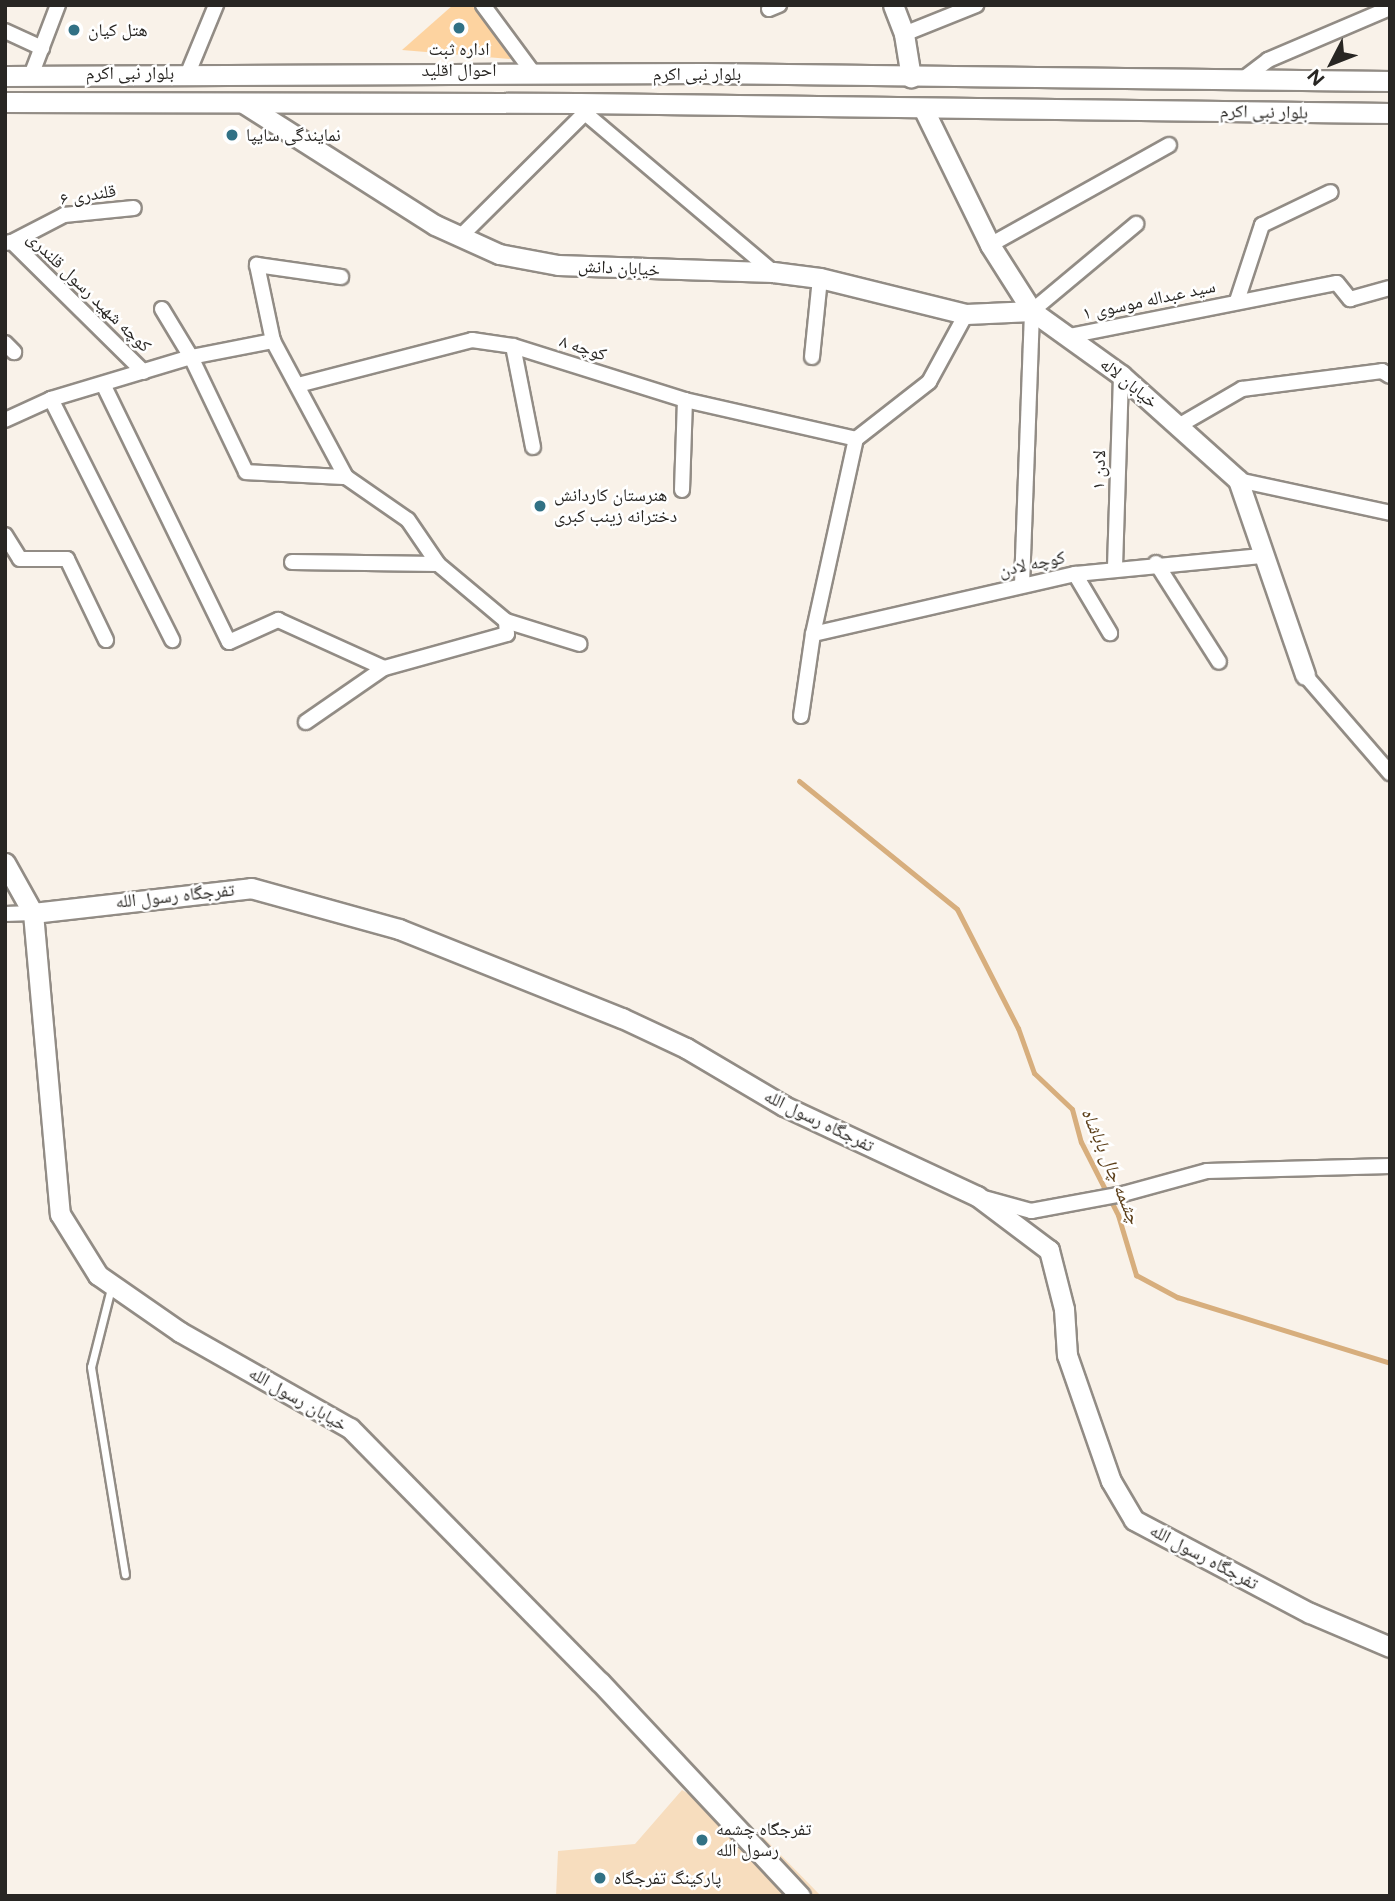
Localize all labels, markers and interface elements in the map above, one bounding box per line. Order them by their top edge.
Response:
place label: هتل کیان [88,19,148,41]
marker: اداره ثبت احوال اقلید [451,20,467,36]
marker: هتل کیان [66,22,82,38]
north arrow [1297,28,1367,98]
place label: اداره ثبت احوال اقلید [422,39,496,82]
street label: بلوار نبی اکرم [86,62,174,84]
street label: بلوار نبی اکرم [653,63,741,85]
text: N [1303,64,1329,91]
street label: بلوار نبی اکرم [1220,100,1308,124]
place label: نمایندگی سایپا [246,124,341,146]
marker: نمایندگی سایپا [224,127,240,143]
street label: قلندری ۶ [58,180,118,210]
street label: کوچه شهید رسول قلندری [22,227,156,357]
street label: خیابان دانش [578,255,660,281]
street label: سید عبداله موسوی ۱ [1081,275,1217,325]
street label: کوچه ۸ [557,330,609,366]
street label: خیابان لاله [1096,353,1162,413]
street label: لادن ۱ [1088,450,1110,490]
place label: هنرستان کاردانش دخترانه زینب کبری [554,485,677,528]
marker: هنرستان کاردانش دخترانه زینب کبری [532,498,548,514]
street label: کوچه لادن [997,546,1067,582]
street label: تفرجگاه رسول الله [114,879,236,913]
street label: تفرجگاه رسول الله [761,1085,877,1157]
water label: چشمه چال باباشاه [1076,1105,1146,1227]
street label: خیابان رسول الله [245,1362,351,1436]
street label: تفرجگاه رسول الله [1146,1519,1262,1595]
place label: تفرجگاه چشمه رسول الله [716,1819,811,1862]
marker: تفرجگاه چشمه رسول الله [694,1832,710,1848]
place label: پارکینگ تفرجگاه [614,1867,721,1889]
marker: پارکینگ تفرجگاه [592,1870,608,1886]

